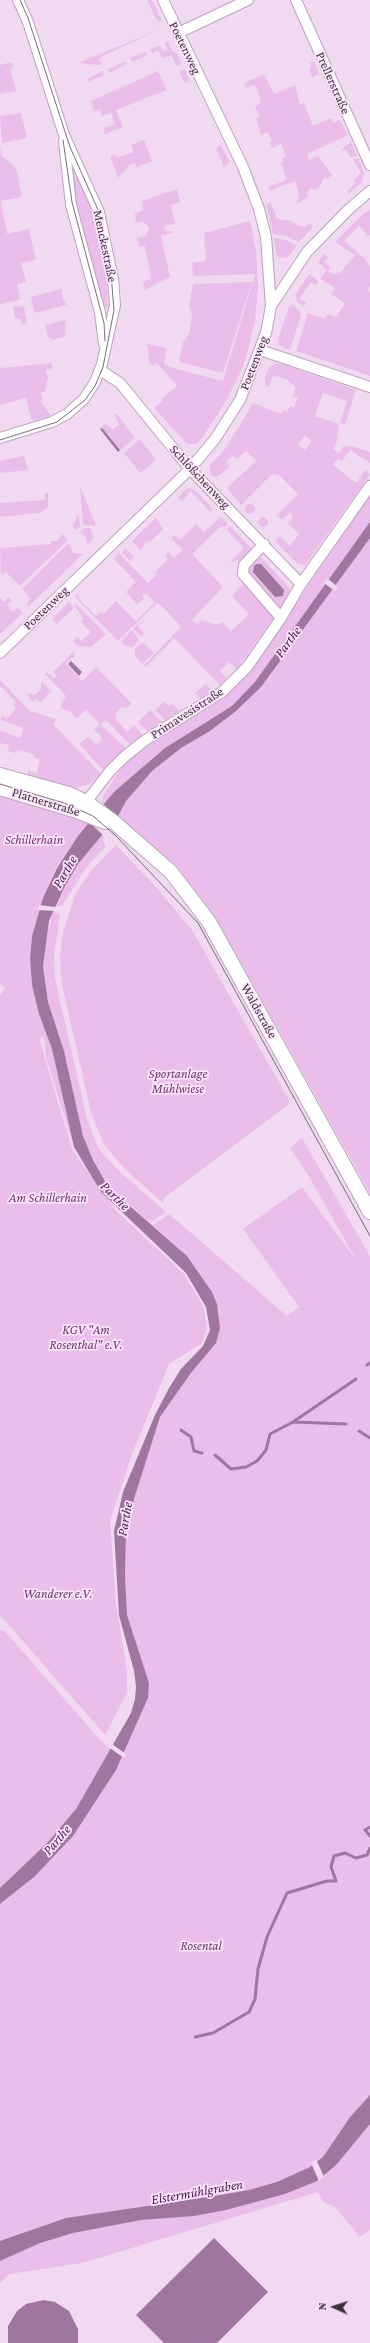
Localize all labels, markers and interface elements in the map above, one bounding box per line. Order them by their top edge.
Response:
street label: Poetenweg [166,19,204,77]
street label: Prellerstraße [312,49,354,117]
street label: Menckestraße [90,208,120,284]
street label: Poetenweg [237,334,271,392]
street label: Schlößchenweg [166,442,234,512]
street label: Poetenweg [20,583,72,633]
water label: Parthe [271,623,305,661]
street label: Primavesistraße [148,684,226,742]
street label: Platnerstraße [10,784,82,820]
park label: Schillerhain [5,832,63,848]
water label: Parthe [49,853,81,891]
street label: Waldstraße [238,981,280,1041]
park label: Sportanlage Mühlwiese [149,1066,207,1097]
water label: Parthe [97,1178,133,1214]
park label: Am Schillerhain [9,1190,87,1206]
park label: KGV "Am Rosenthal" e.V. [50,1322,122,1353]
water label: Parthe [114,1501,136,1537]
park label: Wanderer e.V. [24,1586,92,1602]
water label: Parthe [39,1822,75,1858]
park label: Rosental [180,1938,222,1954]
water label: Elstermühlgraben [150,2176,244,2208]
north arrow [314,2287,354,2327]
text: N [316,2302,328,2310]

